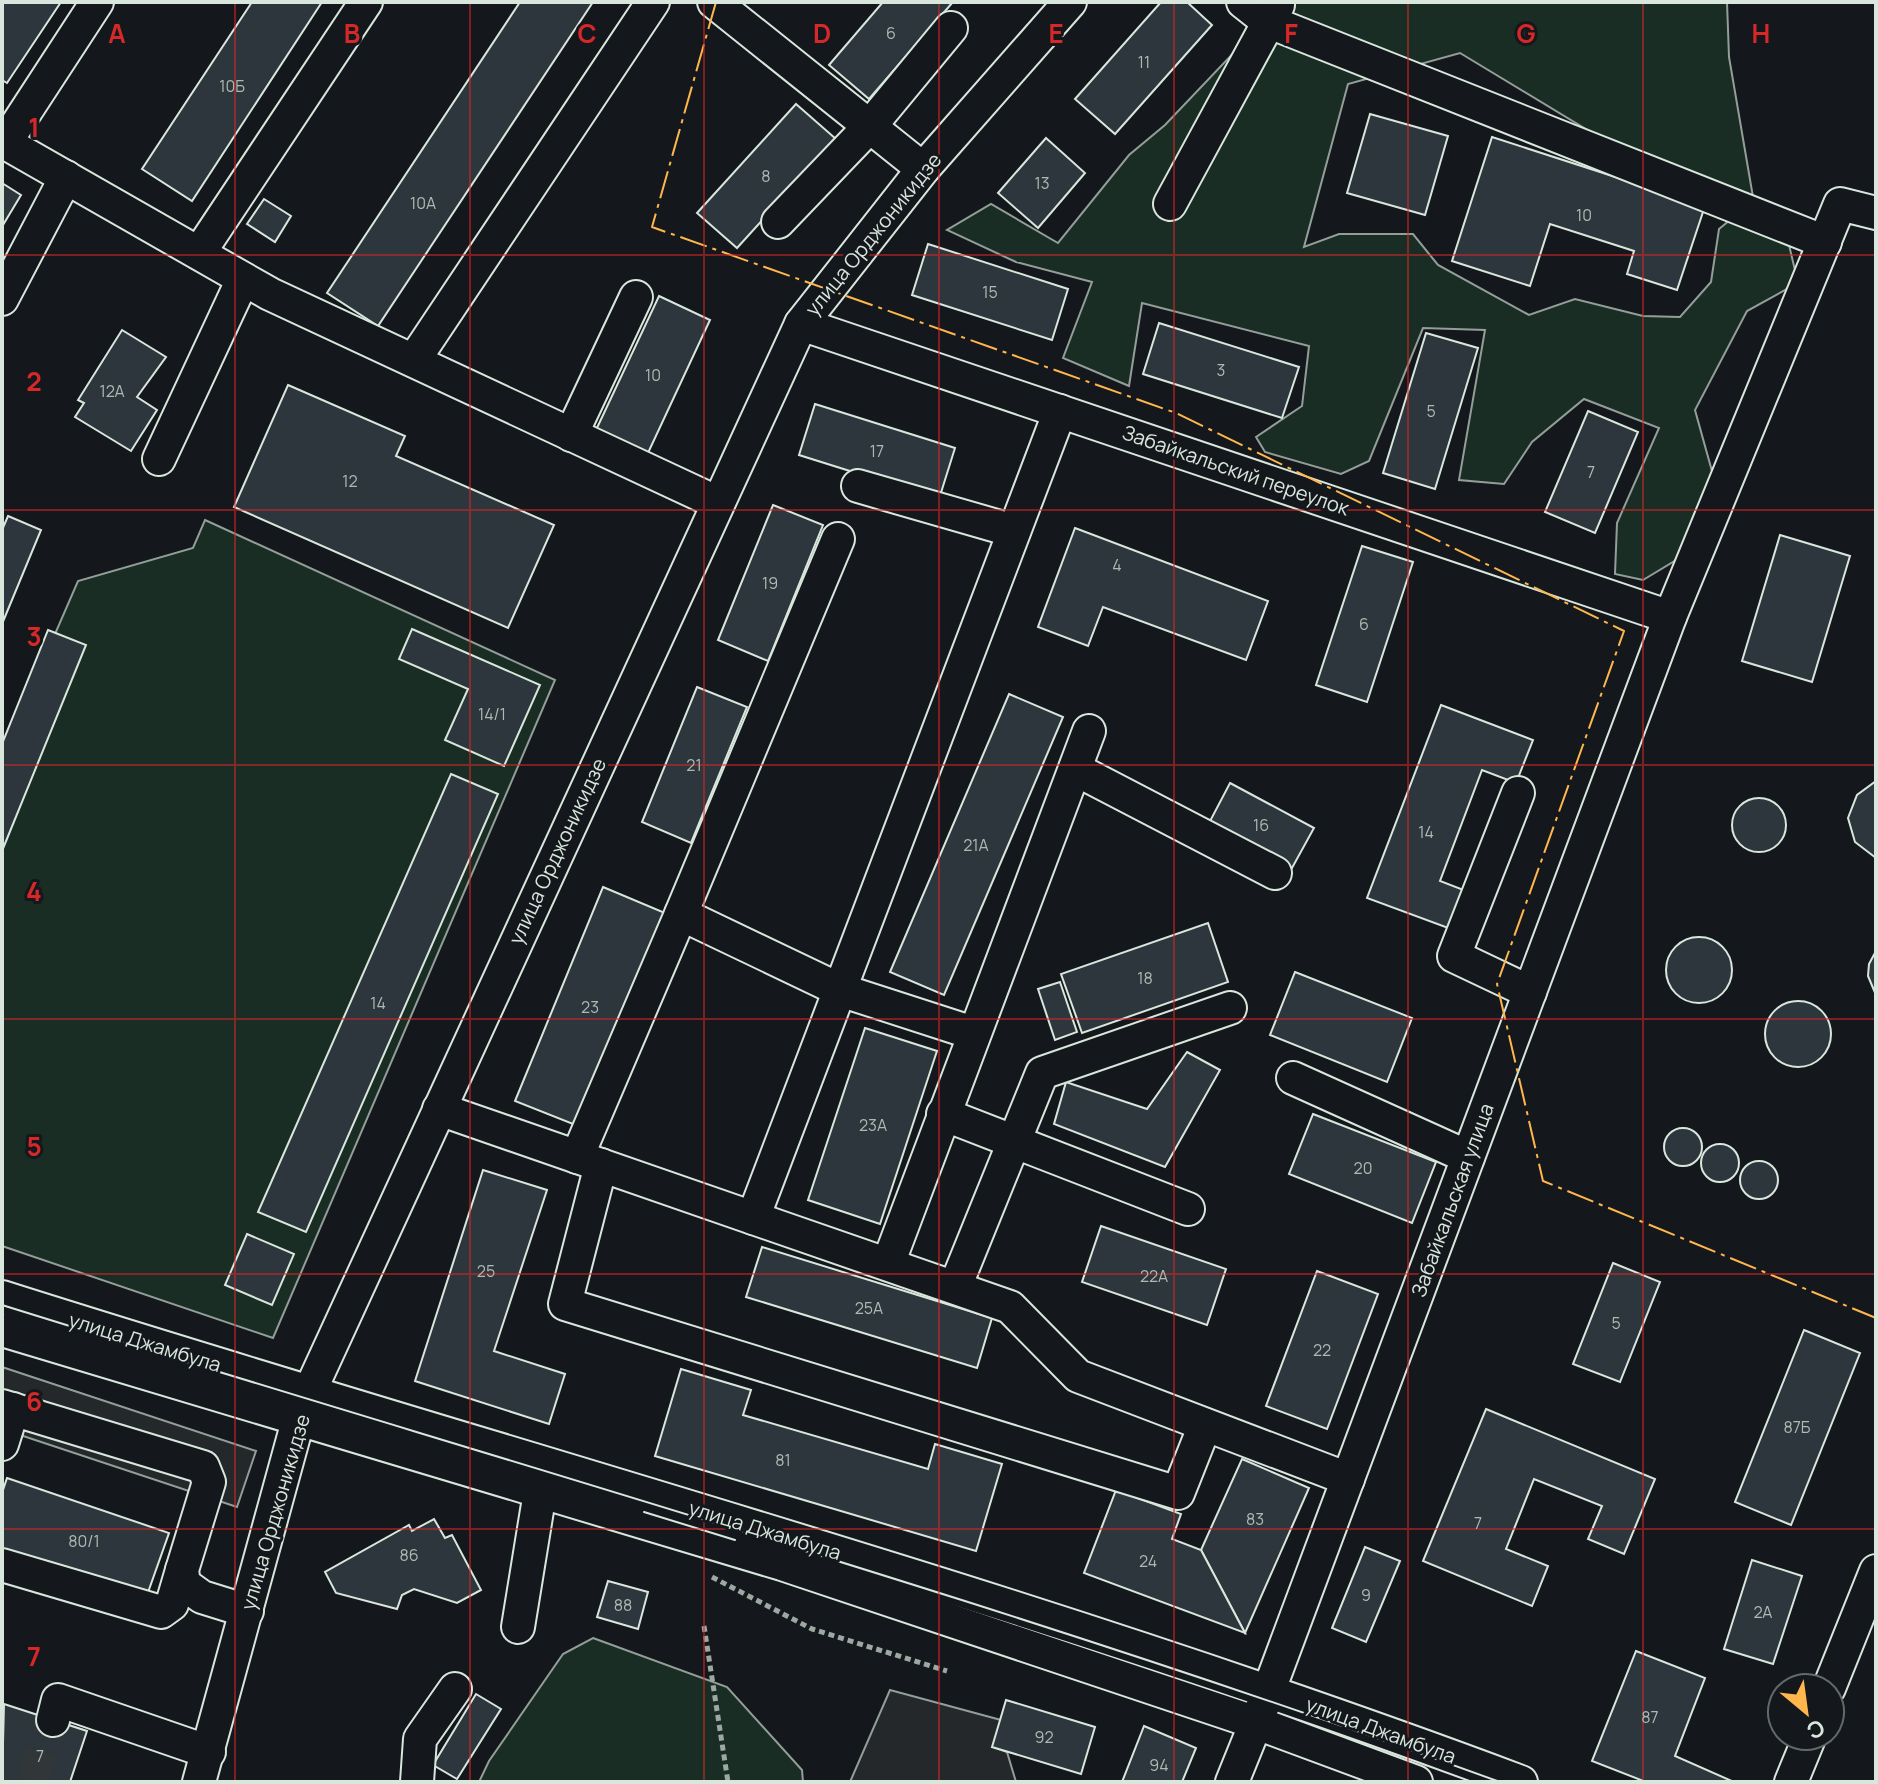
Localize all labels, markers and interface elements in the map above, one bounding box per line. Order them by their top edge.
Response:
text: A [108,15,126,51]
text: B [344,15,360,51]
text: C [577,15,597,51]
text: D [813,15,831,51]
text: E [1048,15,1064,51]
text: F [1284,15,1298,51]
text: G [1516,15,1536,51]
text: H [1752,15,1770,51]
house number: 6 [886,22,896,44]
house number: 11 [1138,51,1150,73]
house number: 10Б [219,75,245,97]
text: 1 [28,109,40,145]
street label: улица Орджоникидзе [799,147,947,321]
house number: 8 [761,165,771,187]
house number: 13 [1034,172,1050,194]
house number: 10А [410,192,436,214]
house number: 10 [1576,204,1592,226]
house number: 15 [982,281,998,303]
house number: 3 [1217,359,1225,381]
text: 2 [26,363,42,399]
house number: 10 [645,364,661,386]
house number: 12А [99,380,125,402]
house number: 5 [1426,400,1436,422]
street label: Забайкальский переулок [1119,418,1354,522]
house number: 17 [870,440,884,462]
house number: 7 [1587,461,1595,483]
house number: 12 [342,470,358,492]
house number: 4 [1112,554,1122,576]
house number: 19 [762,572,778,594]
house number: 6 [1359,613,1369,635]
text: 3 [26,618,42,654]
house number: 14/1 [478,703,506,725]
street label: улица Орджоникидзе [502,754,612,948]
house number: 21 [686,754,702,776]
house number: 16 [1253,814,1269,836]
house number: 14 [1418,821,1434,843]
house number: 21А [963,834,989,856]
text: 4 [26,873,42,909]
house number: 18 [1137,967,1153,989]
house number: 14 [370,992,386,1014]
house number: 23 [581,996,599,1018]
street label: Забайкальская улица [1404,1099,1500,1301]
house number: 23А [859,1114,887,1136]
text: 5 [26,1128,42,1164]
house number: 20 [1354,1157,1372,1179]
house number: 25 [477,1260,495,1282]
house number: 22А [1140,1265,1168,1287]
house number: 25А [855,1297,883,1319]
street label: улица Джамбула [66,1306,224,1378]
house number: 5 [1611,1312,1621,1334]
house number: 22 [1313,1339,1331,1361]
text: 6 [26,1383,42,1419]
street label: улица Орджоникидзе [234,1411,316,1613]
house number: 87Б [1784,1416,1811,1438]
house number: 81 [775,1449,791,1471]
street label: улица Джамбула [686,1494,844,1566]
house number: 83 [1246,1508,1264,1530]
house number: 7 [1474,1512,1482,1534]
house number: 80/1 [68,1530,100,1552]
house number: 86 [399,1544,419,1566]
house number: 24 [1139,1550,1157,1572]
house number: 9 [1361,1584,1371,1606]
house number: 88 [614,1594,632,1616]
house number: 2А [1754,1601,1772,1623]
text: 7 [27,1638,41,1674]
north arrow [1766,1672,1846,1752]
street label: улица Джамбула [1302,1690,1460,1770]
house number: 87 [1641,1706,1659,1728]
text: С [1801,1712,1830,1747]
house number: 92 [1034,1726,1054,1748]
house number: 7 [36,1745,44,1767]
house number: 94 [1149,1754,1169,1776]

